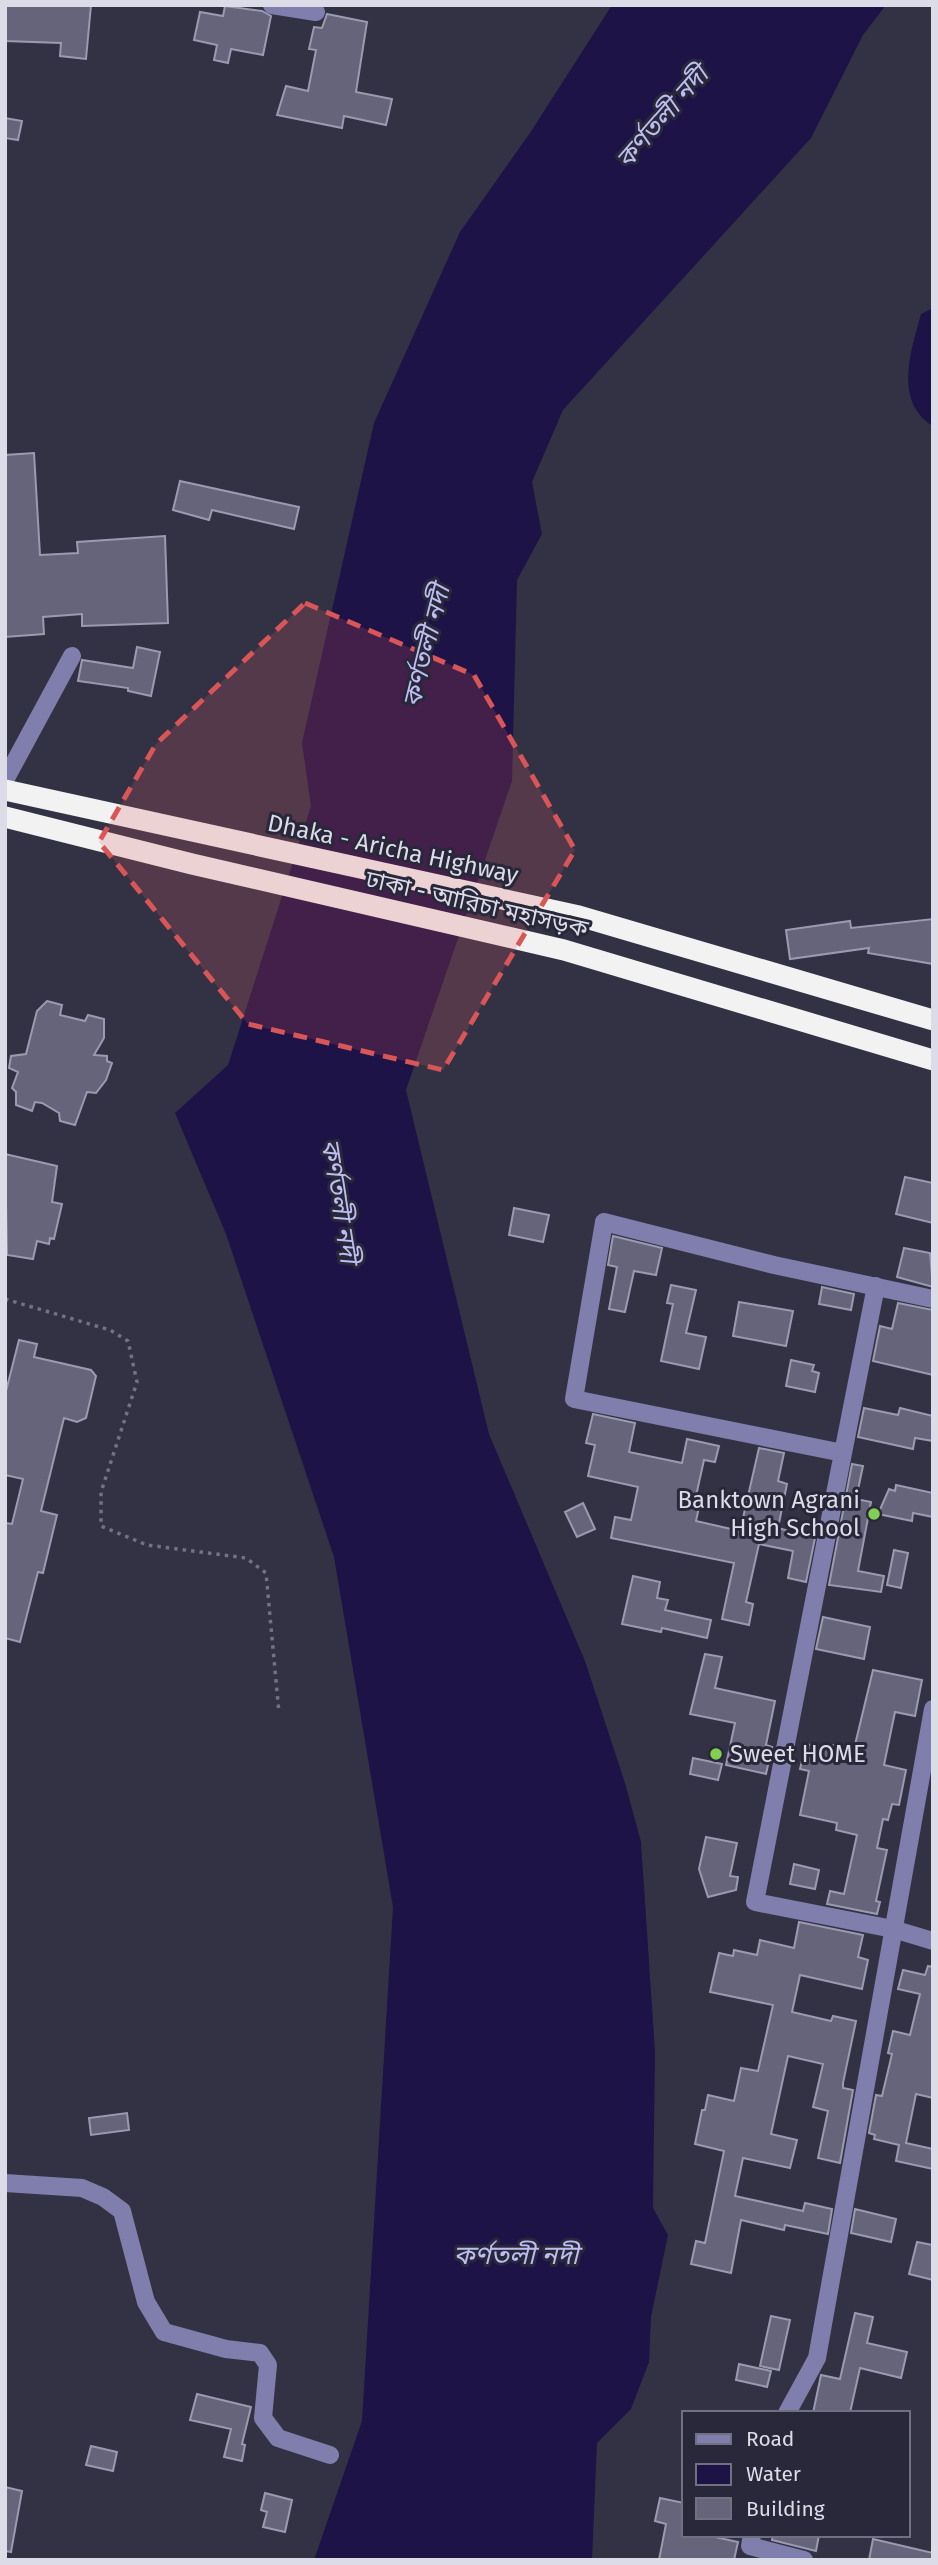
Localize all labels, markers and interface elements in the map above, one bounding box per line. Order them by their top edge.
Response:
water label: কর্ণতলী নদী [610,56,718,175]
water label: কর্ণতলী নদী [396,577,458,711]
street label: Dhaka - Aricha Highway [265,809,521,889]
street label: ঢাকা - আরিচা মহাসড়ক [362,865,591,943]
water label: কর্ণতলী নদী [314,1137,365,1270]
place label: Banktown Agrani High School [678,1486,860,1542]
marker: Banktown Agrani High School [866,1506,882,1522]
place label: Sweet HOME [730,1740,866,1768]
marker: Sweet HOME [708,1746,724,1762]
water label: কর্ণতলী নদী [453,2240,584,2271]
legend [682,2411,910,2537]
text: Road [746,2426,794,2452]
text: Water [746,2461,801,2487]
text: Building [746,2496,825,2522]

